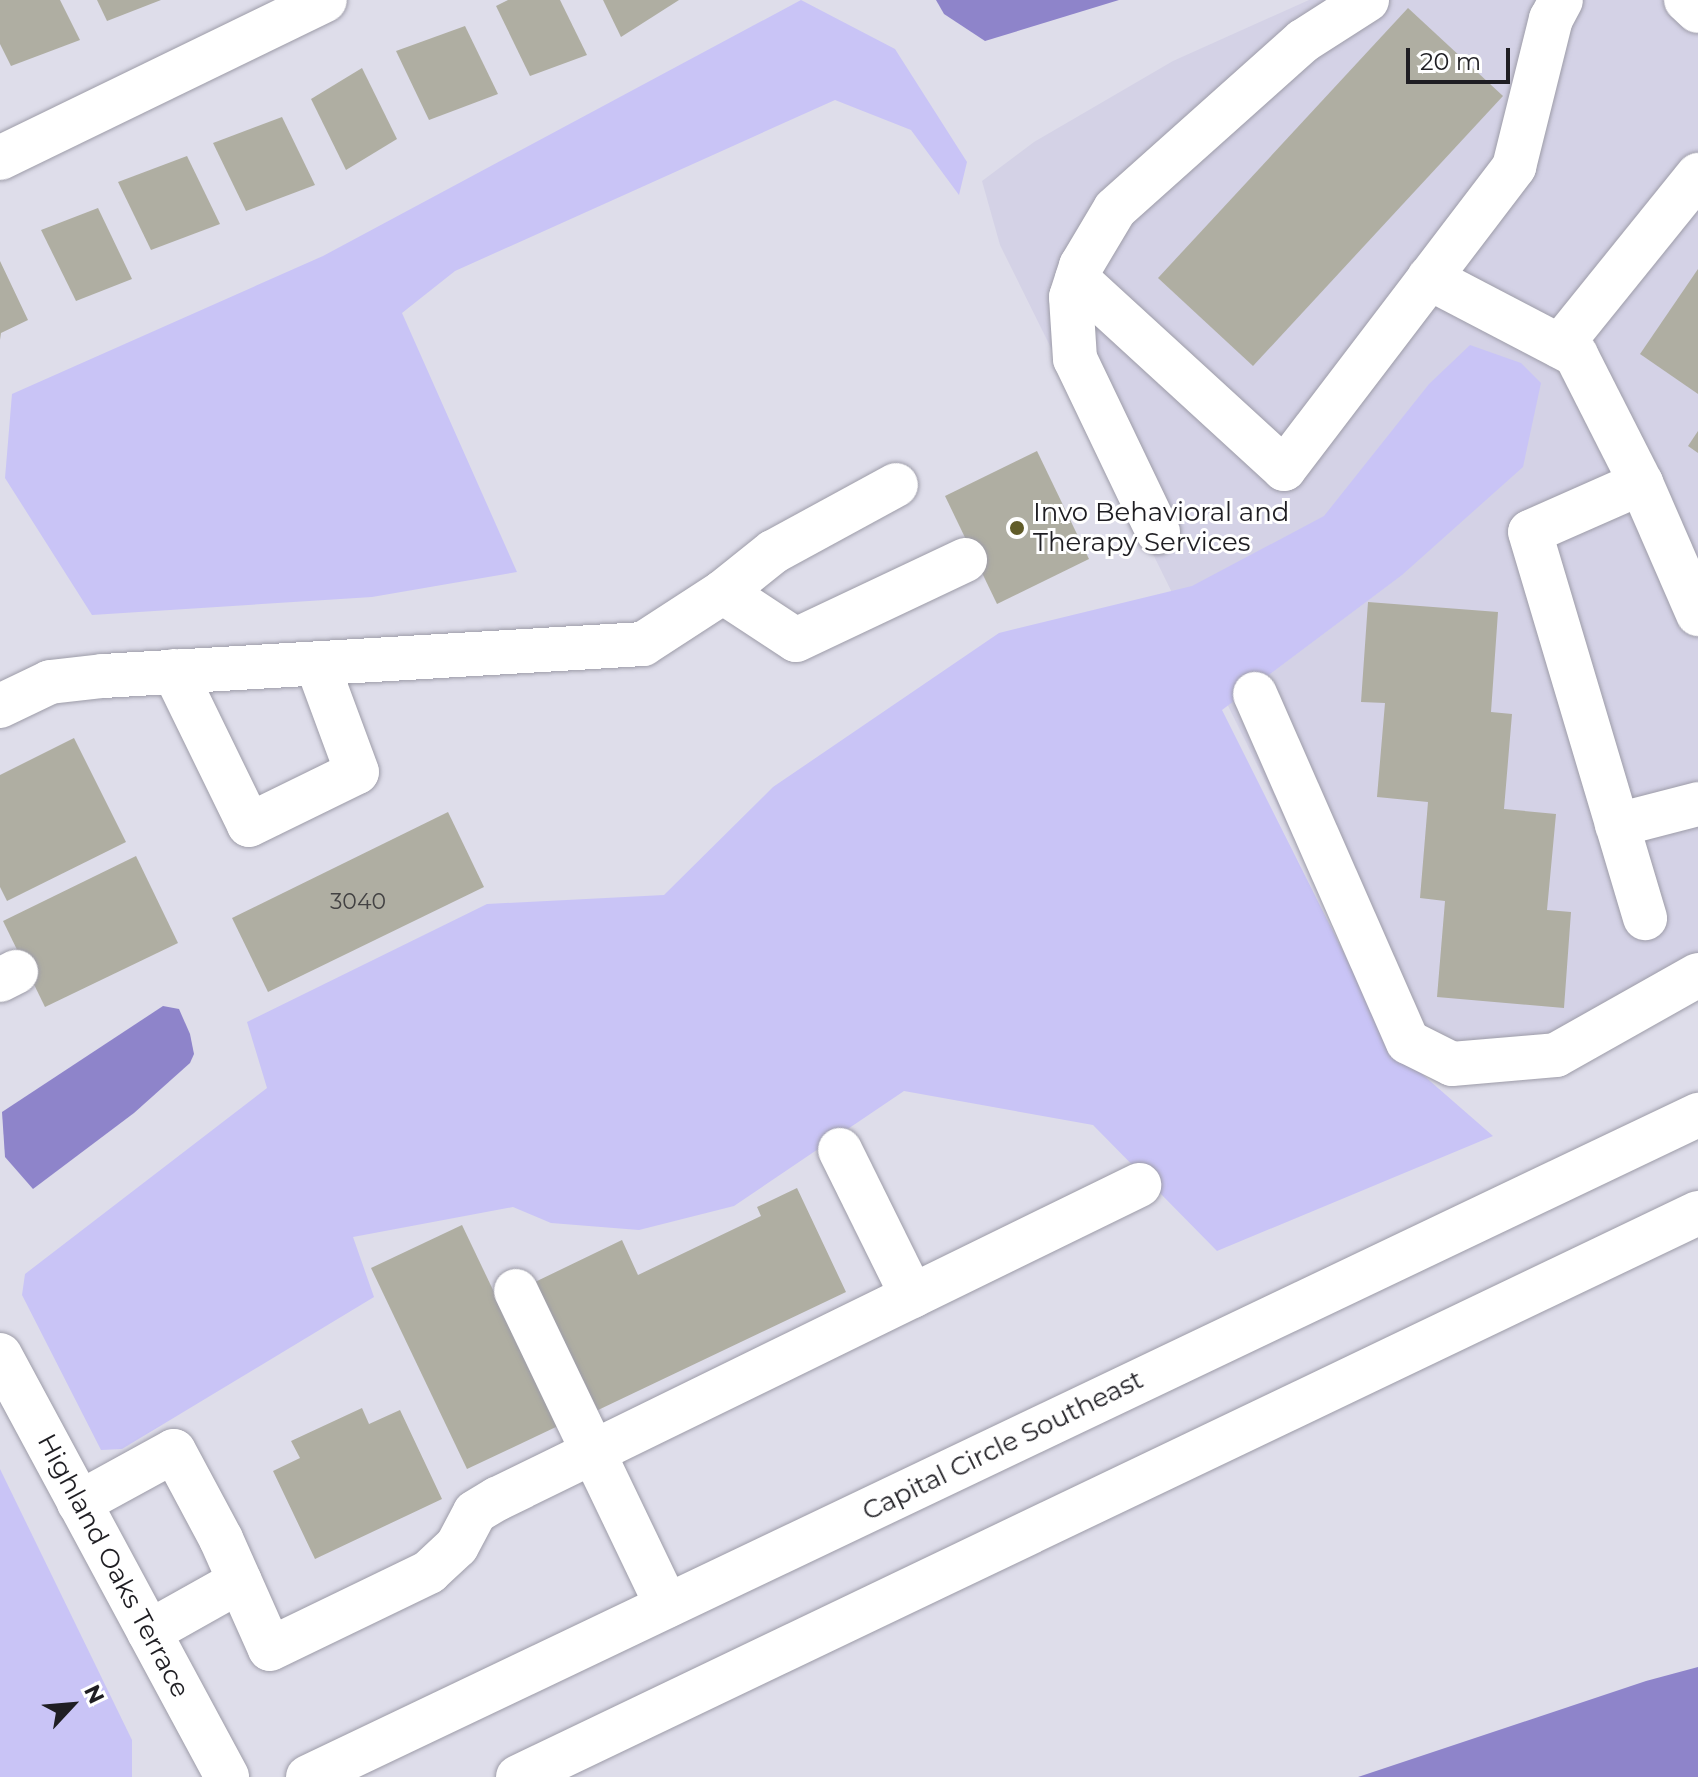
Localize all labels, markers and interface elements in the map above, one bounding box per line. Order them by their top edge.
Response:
scale bar [1410,32,1514,82]
text: 20 m [1420,47,1481,76]
place label: Invo Behavioral and Therapy Services [1033,497,1289,558]
marker: Invo Behavioral and Therapy Services [1008,519,1026,537]
house number: 3040 [330,889,386,915]
street label: Capital Circle Southeast [858,1364,1148,1528]
street label: Highland Oaks Terrace [30,1429,196,1703]
north arrow [32,1665,112,1745]
text: N [78,1680,110,1708]

